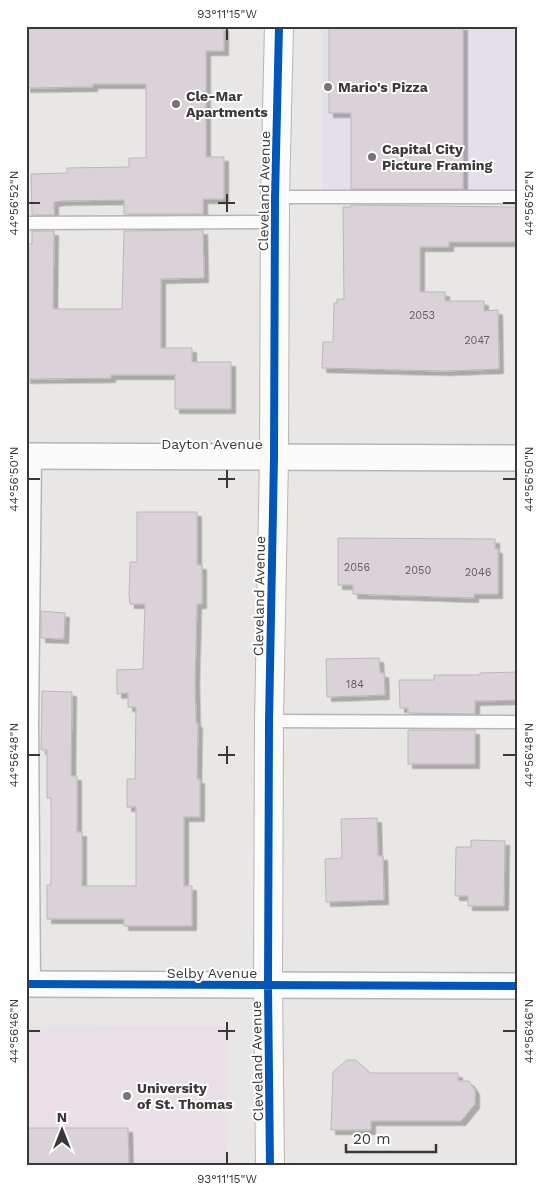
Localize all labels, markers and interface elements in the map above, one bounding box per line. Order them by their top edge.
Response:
text: 93°11'15"W [197,7,257,21]
place label: Mario's Pizza [338,79,429,95]
marker: Mario's Pizza [322,81,334,93]
place label: Cle-Mar Apartments [186,88,268,120]
marker: Cle-Mar Apartments [170,98,182,110]
street label: Cleveland Avenue [255,131,273,251]
place label: Capital City Picture Framing [382,141,493,173]
marker: Capital City Picture Framing [366,151,378,163]
text: 44°56'52"N [7,171,21,235]
text: 44°56'52"N [522,171,536,235]
house number: 2053 [409,309,435,322]
house number: 2047 [464,334,490,347]
street label: Dayton Avenue [161,436,263,452]
text: 44°56'50"N [7,446,21,512]
text: 44°56'50"N [522,446,536,512]
street label: Cleveland Avenue [250,536,268,656]
house number: 2056 [344,561,370,574]
house number: 2050 [405,564,431,577]
house number: 2046 [465,566,492,579]
house number: 184 [346,678,364,691]
text: 44°56'48"N [7,723,21,787]
text: 44°56'48"N [522,723,536,787]
street label: Selby Avenue [167,965,257,981]
text: 44°56'46"N [7,999,21,1063]
text: 44°56'46"N [522,999,536,1063]
street label: Cleveland Avenue [248,1001,266,1121]
place label: University of St. Thomas [137,1080,233,1112]
marker: University of St. Thomas [121,1090,133,1102]
north arrow [38,1104,88,1154]
text: N [57,1109,67,1125]
scale bar [346,1122,436,1154]
text: 20 m [353,1130,391,1148]
text: 93°11'15"W [197,1172,257,1186]

